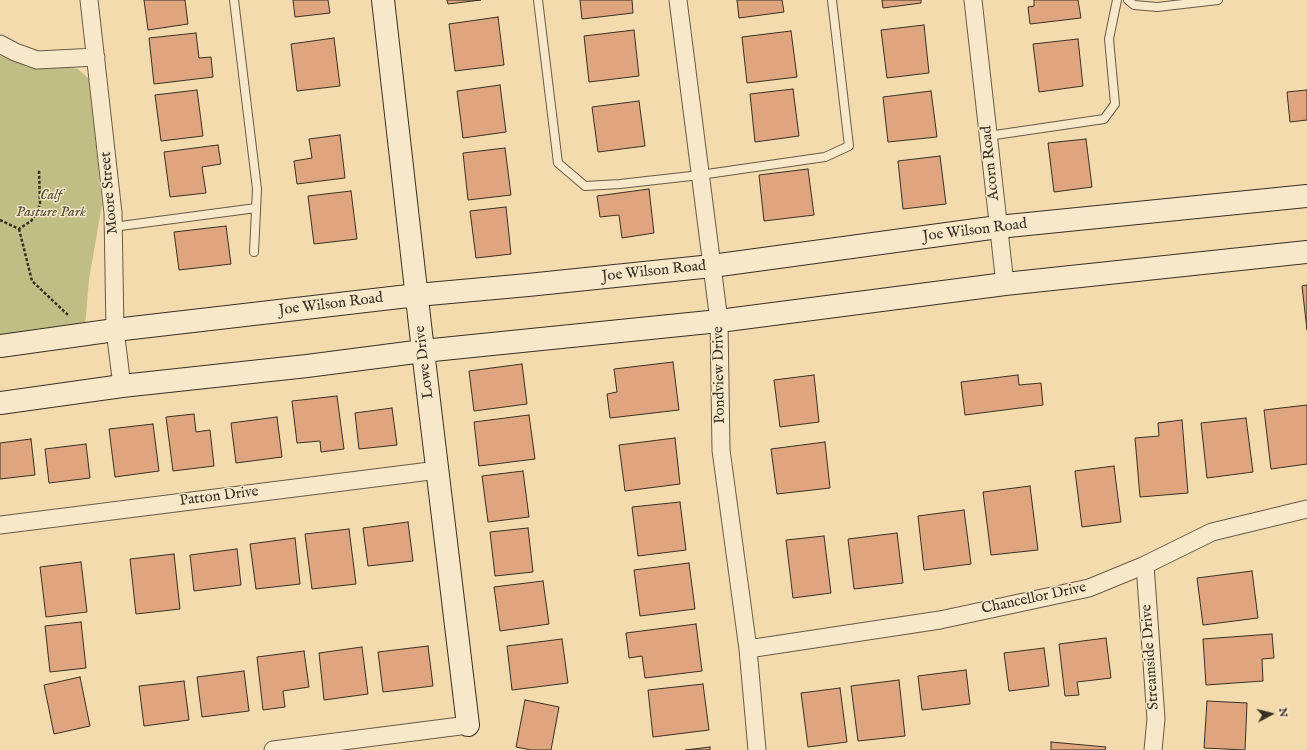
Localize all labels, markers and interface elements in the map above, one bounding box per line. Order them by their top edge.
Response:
street label: Acorn Road [978,125,1004,201]
street label: Moore Street [97,151,123,235]
park label: Calf Pasture Park [16,187,86,222]
street label: Joe Wilson Road [922,216,1028,246]
street label: Joe Wilson Road [601,258,707,286]
street label: Joe Wilson Road [278,290,384,320]
street label: Lowe Drive [412,324,438,400]
street label: Pondview Drive [710,326,730,424]
street label: Patton Drive [178,483,260,511]
street label: Chancellor Drive [980,579,1088,619]
street label: Streamside Drive [1138,604,1164,710]
north arrow [1251,694,1291,734]
text: N [1275,707,1290,718]

